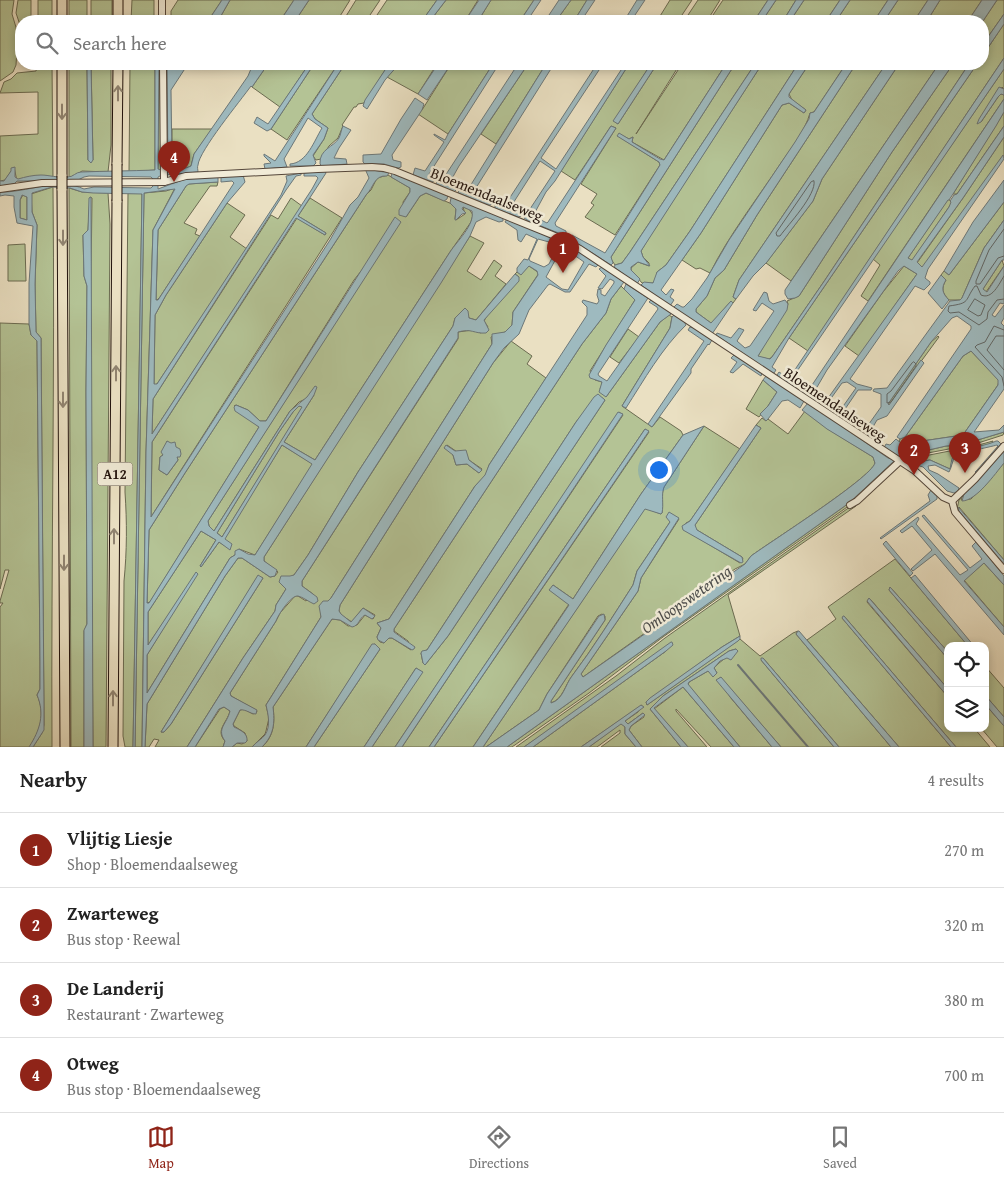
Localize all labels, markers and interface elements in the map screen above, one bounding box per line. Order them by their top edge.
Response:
search box [15,15,989,70]
icon: search [33,29,61,57]
text: Search here [73,29,167,57]
one-way arrow [113,85,123,101]
one-way arrow [57,104,67,120]
pin: 4 [158,141,190,182]
street label: Bloemendaalseweg [428,162,547,226]
one-way arrow [58,230,68,246]
pin: 1 [547,232,579,273]
street label: Bloemendaalseweg [780,362,891,446]
one-way arrow [111,366,121,382]
one-way arrow [59,392,68,408]
pin: 3 [949,432,981,473]
pin: 2 [898,434,930,475]
your location [646,457,672,483]
road number: A12 [98,462,132,486]
one-way arrow [109,528,119,544]
one-way arrow [59,554,69,571]
water label: Omloopswetering [636,559,737,639]
map controls [944,642,989,732]
button: locate [944,642,989,687]
button: layers [944,687,989,732]
one-way arrow [108,691,118,707]
text: Nearby [20,764,87,795]
text: 4 results [927,768,984,792]
text: Vlijtig Liesje [67,824,173,852]
text: 1 [32,838,40,862]
text: 270 m [944,838,984,862]
text: Shop · Bloemendaalseweg [67,852,238,876]
text: Zwarteweg [67,899,159,927]
text: 2 [32,913,40,937]
text: 320 m [944,913,984,937]
text: Bus stop · Reewal [67,927,181,951]
text: De Landerij [67,974,164,1002]
text: 3 [32,988,40,1012]
text: 380 m [944,988,984,1012]
text: Restaurant · Zwarteweg [67,1002,224,1026]
text: Otweg [67,1049,119,1077]
text: 4 [32,1063,40,1087]
text: 700 m [944,1063,984,1087]
text: Bus stop · Bloemendaalseweg [67,1077,260,1101]
tab: Map [147,1123,175,1173]
tab: Directions [469,1123,529,1173]
tab: Saved [823,1123,857,1173]

